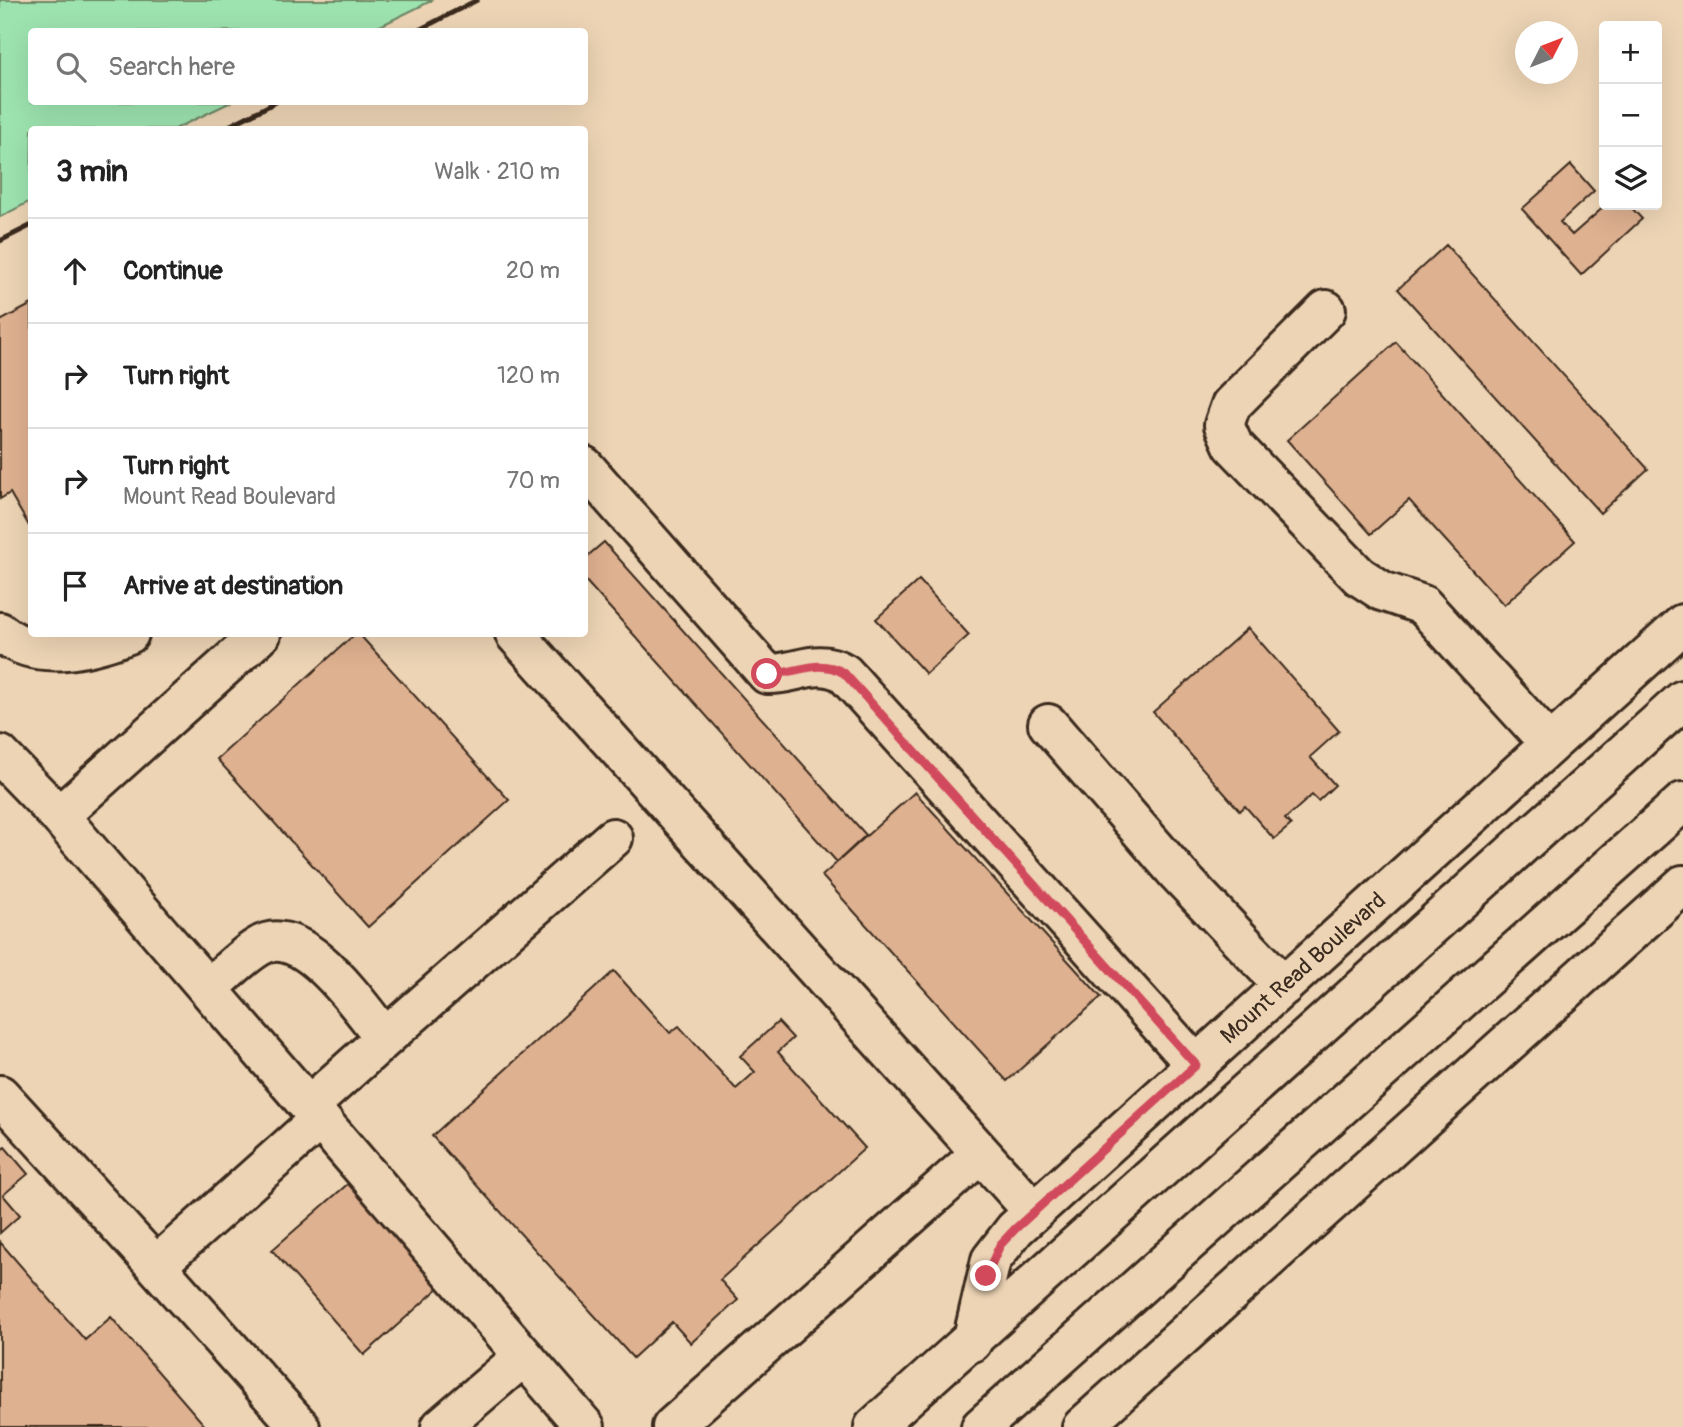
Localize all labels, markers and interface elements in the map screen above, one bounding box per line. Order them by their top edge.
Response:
north arrow [1515,21,1578,84]
map controls [1599,21,1662,210]
button: + [1599,21,1662,84]
search box [28,28,588,105]
icon: search [52,48,90,86]
text: Search here [108,51,235,83]
button: − [1599,84,1662,147]
button: layers [1599,147,1662,210]
text: 3 min [56,153,128,190]
text: Walk · 210 m [434,157,560,186]
icon: ahead [56,252,94,290]
text: Continue [123,255,223,287]
text: 20 m [506,256,560,285]
icon: right [56,357,94,395]
text: Turn right [123,360,229,392]
text: 120 m [497,361,560,390]
text: Turn right [123,450,229,482]
icon: right [56,462,94,500]
text: 70 m [507,466,560,495]
text: Mount Read Boulevard [123,482,336,511]
icon: arrive [56,567,94,605]
text: Arrive at destination [123,570,343,602]
route start [751,658,782,689]
street label: Mount Read Boulevard [1214,886,1392,1050]
route end [970,1260,1001,1291]

